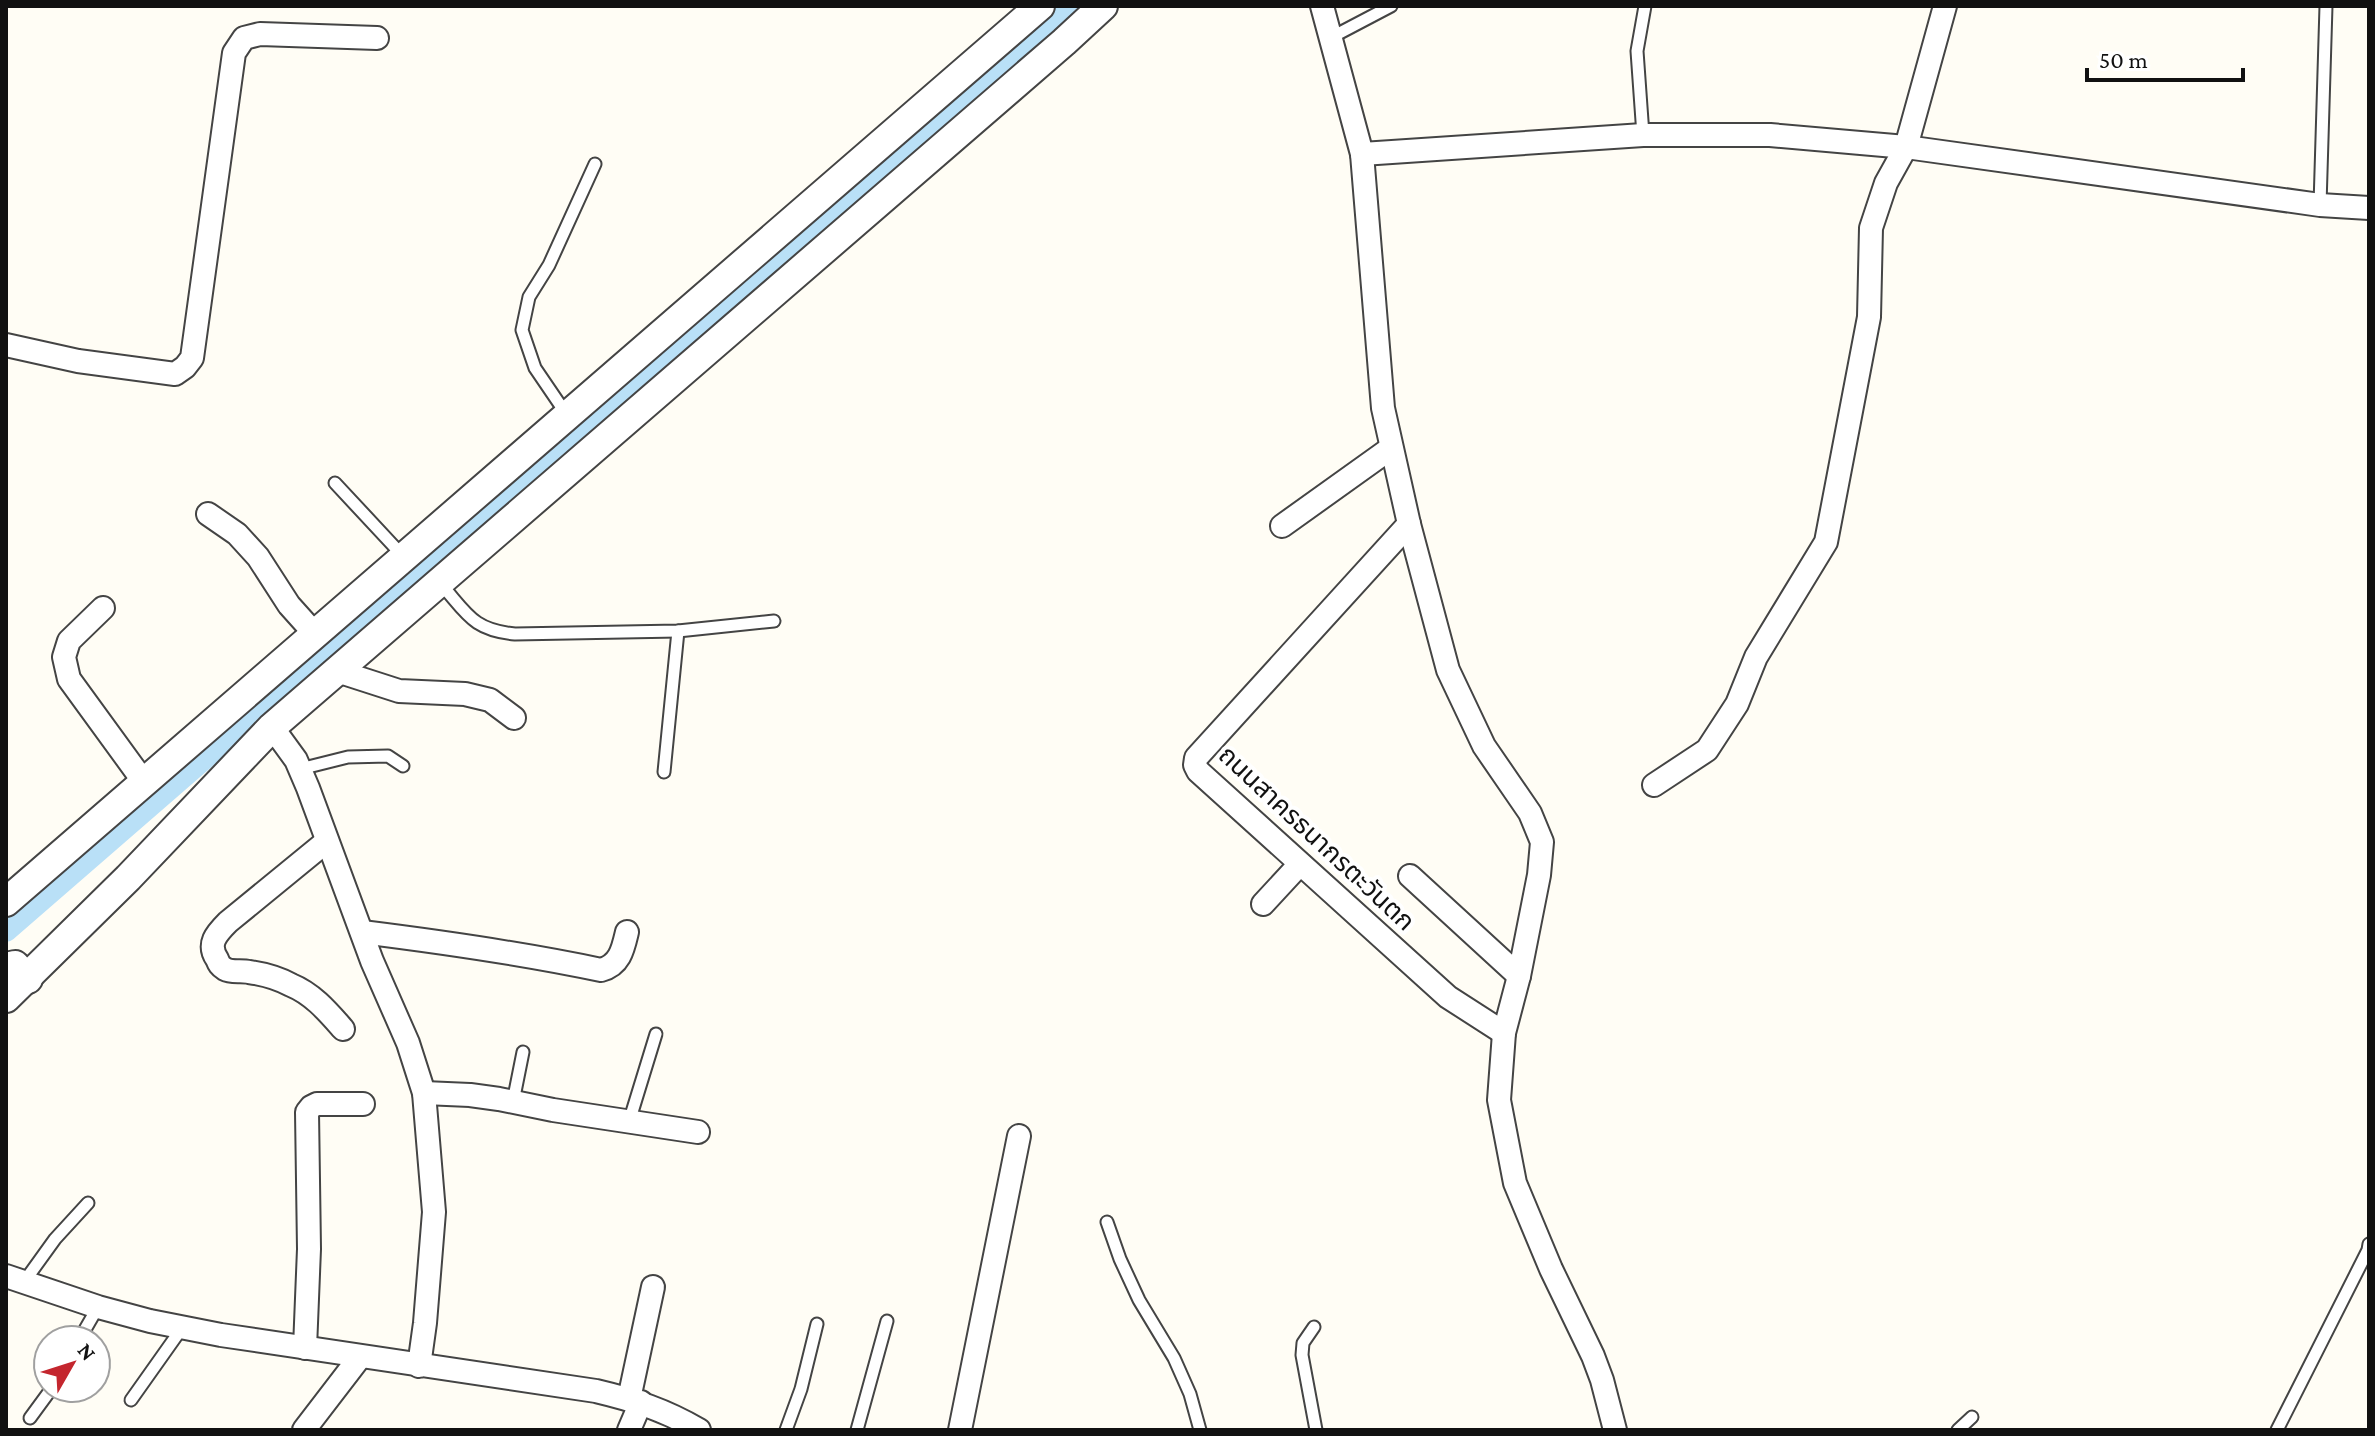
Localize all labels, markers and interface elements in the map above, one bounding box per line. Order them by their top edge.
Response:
scale bar [2087,32,2243,82]
text: 50 m [2099,46,2148,73]
street label: ถนนสาครธนากรตะวันตก [1213,740,1420,937]
north arrow [32,1324,112,1404]
text: N [73,1338,102,1365]

